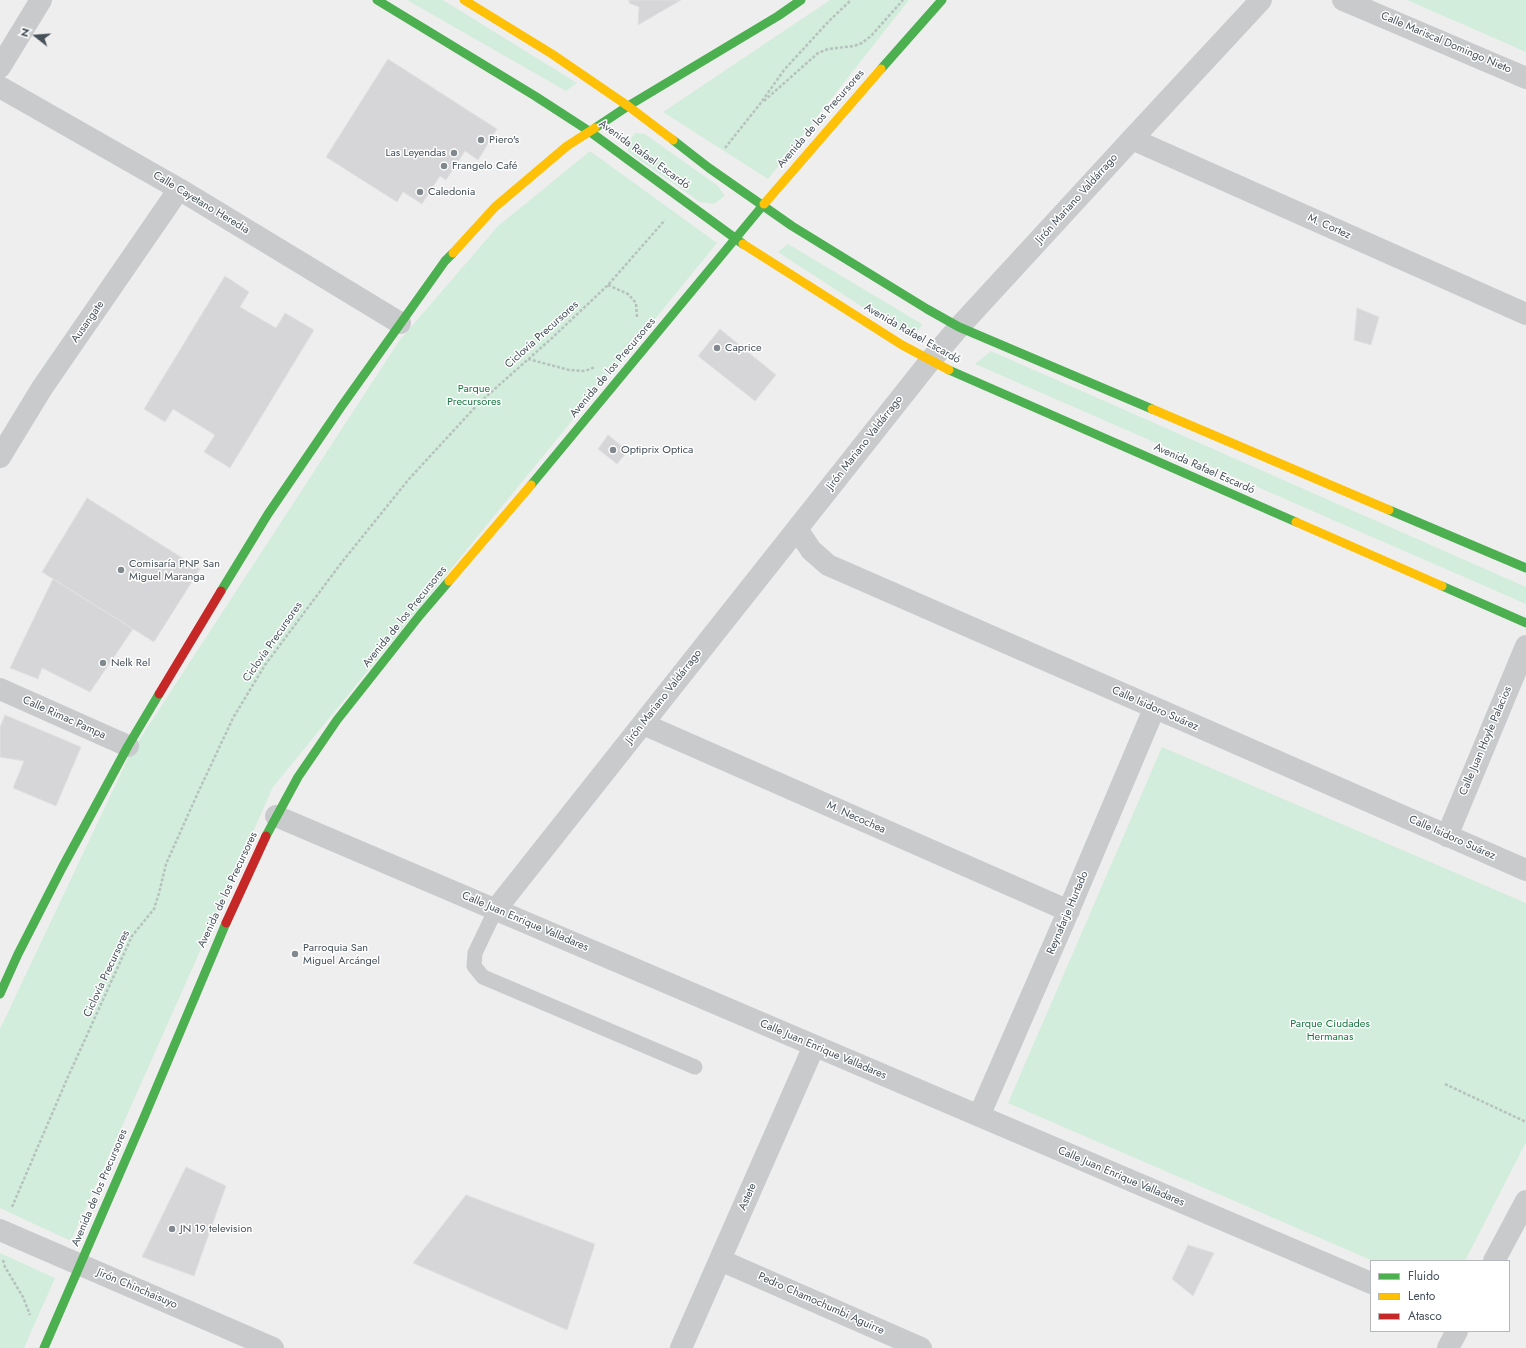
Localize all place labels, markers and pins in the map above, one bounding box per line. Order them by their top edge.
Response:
place label: Piero's [489,133,519,147]
marker: Piero's [476,135,486,145]
place label: Las Leyendas [385,146,446,160]
marker: Las Leyendas [449,148,459,158]
place label: Frangelo Café [452,159,518,173]
marker: Frangelo Café [439,161,449,171]
place label: Caledonia [428,185,475,199]
marker: Caledonia [415,187,425,197]
place label: Caprice [725,341,762,355]
marker: Caprice [712,343,722,353]
place label: Optiprix Optica [621,443,693,457]
marker: Optiprix Optica [608,445,618,455]
place label: Comisaría PNP San Miguel Maranga [129,557,220,583]
marker: Comisaría PNP San Miguel Maranga [116,565,126,575]
place label: Nelk Rel [111,656,150,670]
marker: Nelk Rel [98,658,108,668]
place label: Parroquia San Miguel Arcángel [303,941,380,967]
marker: Parroquia San Miguel Arcángel [290,949,300,959]
place label: JN 19 television [180,1222,252,1236]
marker: JN 19 television [167,1224,177,1234]

